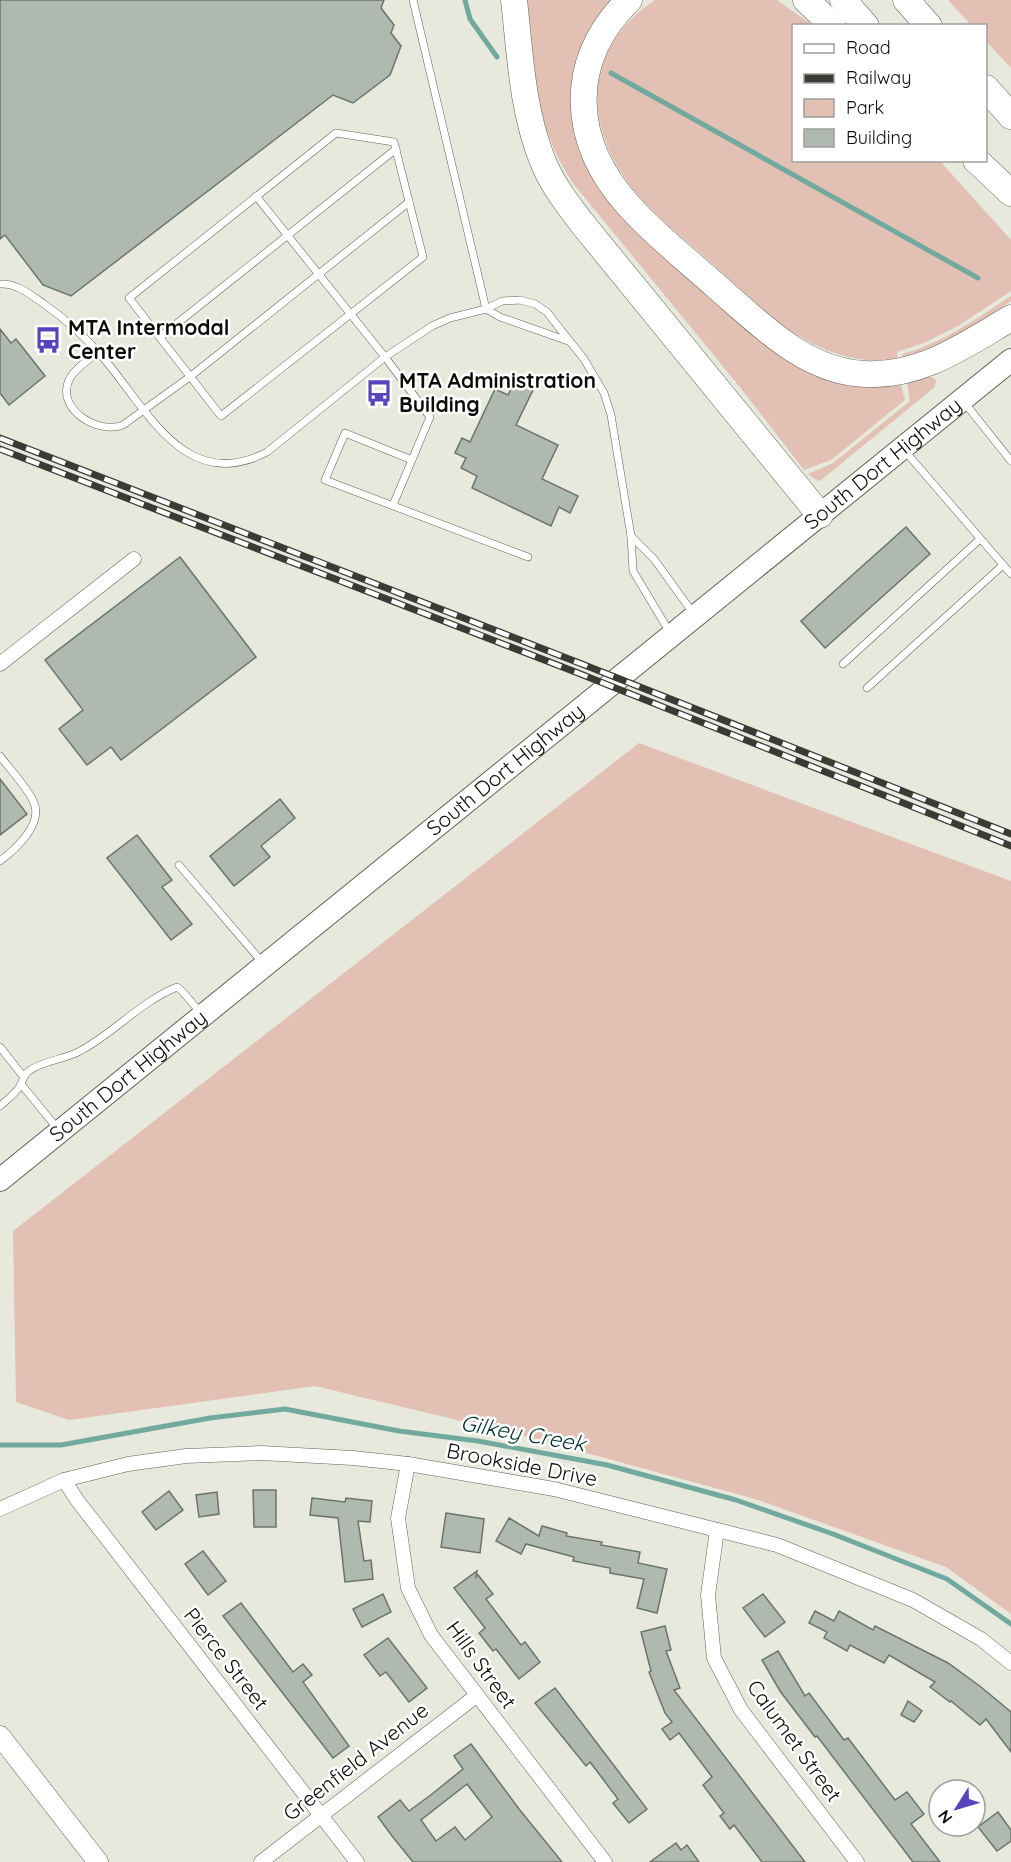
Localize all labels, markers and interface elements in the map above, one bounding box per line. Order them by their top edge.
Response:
legend [792,24,987,162]
text: Road [846,36,891,59]
text: Railway [846,66,912,89]
text: Park [846,96,884,119]
text: Building [846,126,912,149]
place label: MTA Intermodal Center [68,314,229,364]
bus stop icon: MTA Intermodal Center [33,325,63,355]
place label: MTA Administration Building [399,367,596,417]
bus stop icon: MTA Administration Building [364,378,394,408]
street label: South Dort Highway [798,391,966,535]
street label: South Dort Highway [421,697,589,841]
street label: South Dort Highway [43,1004,212,1147]
water label: Gilkey Creek [458,1408,590,1458]
street label: Brookside Drive [445,1437,600,1491]
street label: Pierce Street [179,1602,275,1715]
street label: Hills Street [441,1615,522,1713]
street label: Calumet Street [742,1674,848,1806]
street label: Greenfield Avenue [278,1697,433,1826]
north arrow [927,1778,987,1838]
text: N [933,1806,957,1828]

